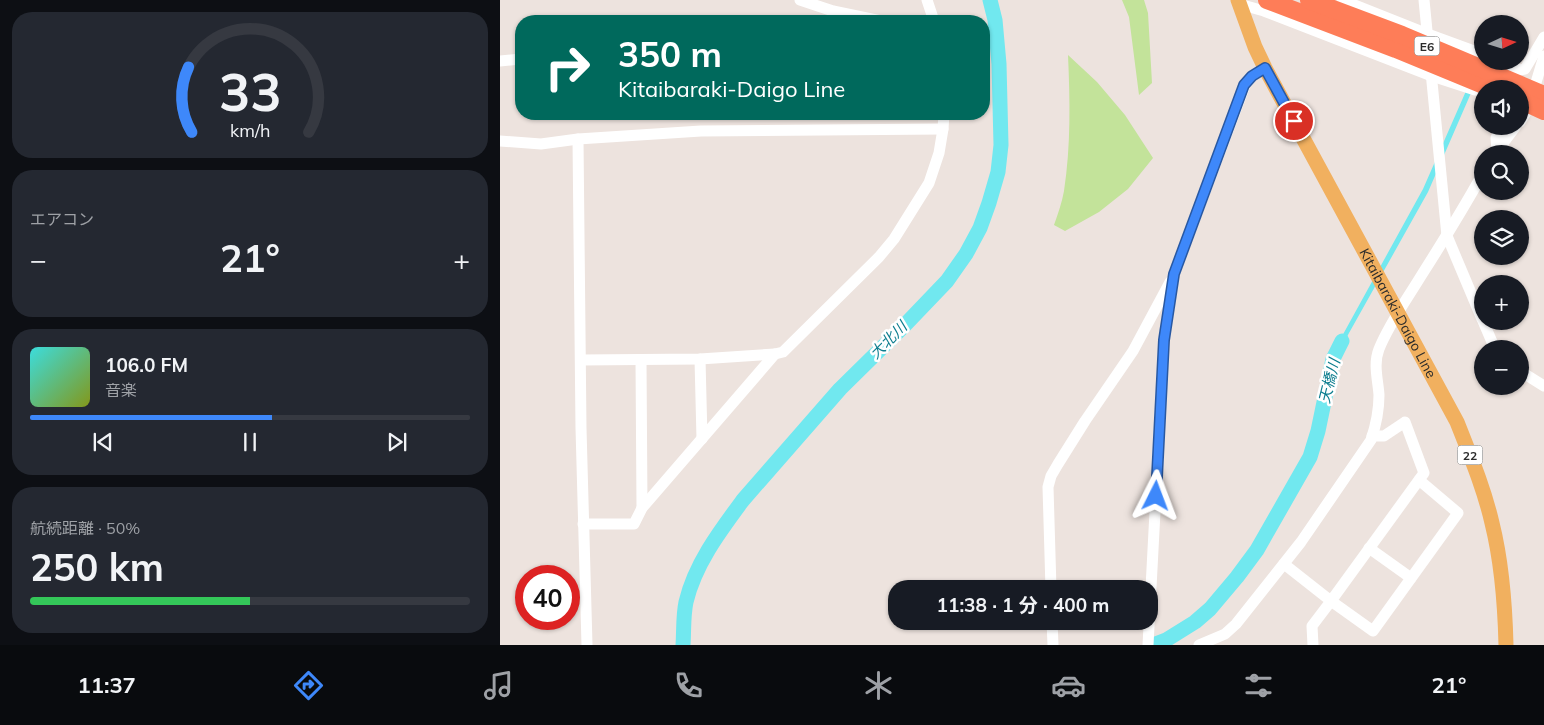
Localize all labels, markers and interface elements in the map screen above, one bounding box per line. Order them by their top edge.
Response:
north arrow [1474,15,1529,70]
map controls [1474,15,1529,395]
text: 350 m [618,32,722,76]
icon: right [535,35,600,100]
road number: E6 [1414,36,1440,56]
text: 33 [219,59,281,124]
text: Kitaibaraki-Daigo Line [618,75,845,103]
button: sound [1474,80,1529,135]
pin [1273,100,1315,142]
icon: arrive [1280,107,1308,135]
text: km/h [230,119,270,141]
button: search [1474,145,1529,200]
text: エアコン [30,209,94,229]
button: layers [1474,210,1529,265]
text: 21° [220,234,280,282]
text: − [30,242,47,277]
text: + [453,242,470,277]
street label: Kitaibaraki-Daigo Line [1355,245,1440,381]
button: + [1474,275,1529,330]
water label: 大北川 [865,316,912,363]
button: − [1474,340,1529,395]
text: 106.0 FM [105,353,188,377]
water label: 天橋川 [1314,355,1344,405]
text: 音楽 [105,380,137,400]
icon: previous [89,428,117,456]
icon: pause [236,428,264,456]
icon: next [383,428,411,456]
road number: 22 [1458,446,1482,464]
position arrow [1129,469,1181,521]
text: 航続距離 · 50% [30,518,140,538]
text: 250 km [30,543,164,591]
speed limit sign: 40 [515,565,580,630]
text: 11:38 · 1 分 · 400 m [937,593,1109,617]
icon: directions [291,668,326,703]
icon: music [481,668,516,703]
icon: phone [671,668,706,703]
icon: climate [861,668,896,703]
icon: car [1051,668,1086,703]
icon: filters [1241,668,1276,703]
text: 11:37 [78,671,136,699]
text: 21° [1432,671,1466,699]

